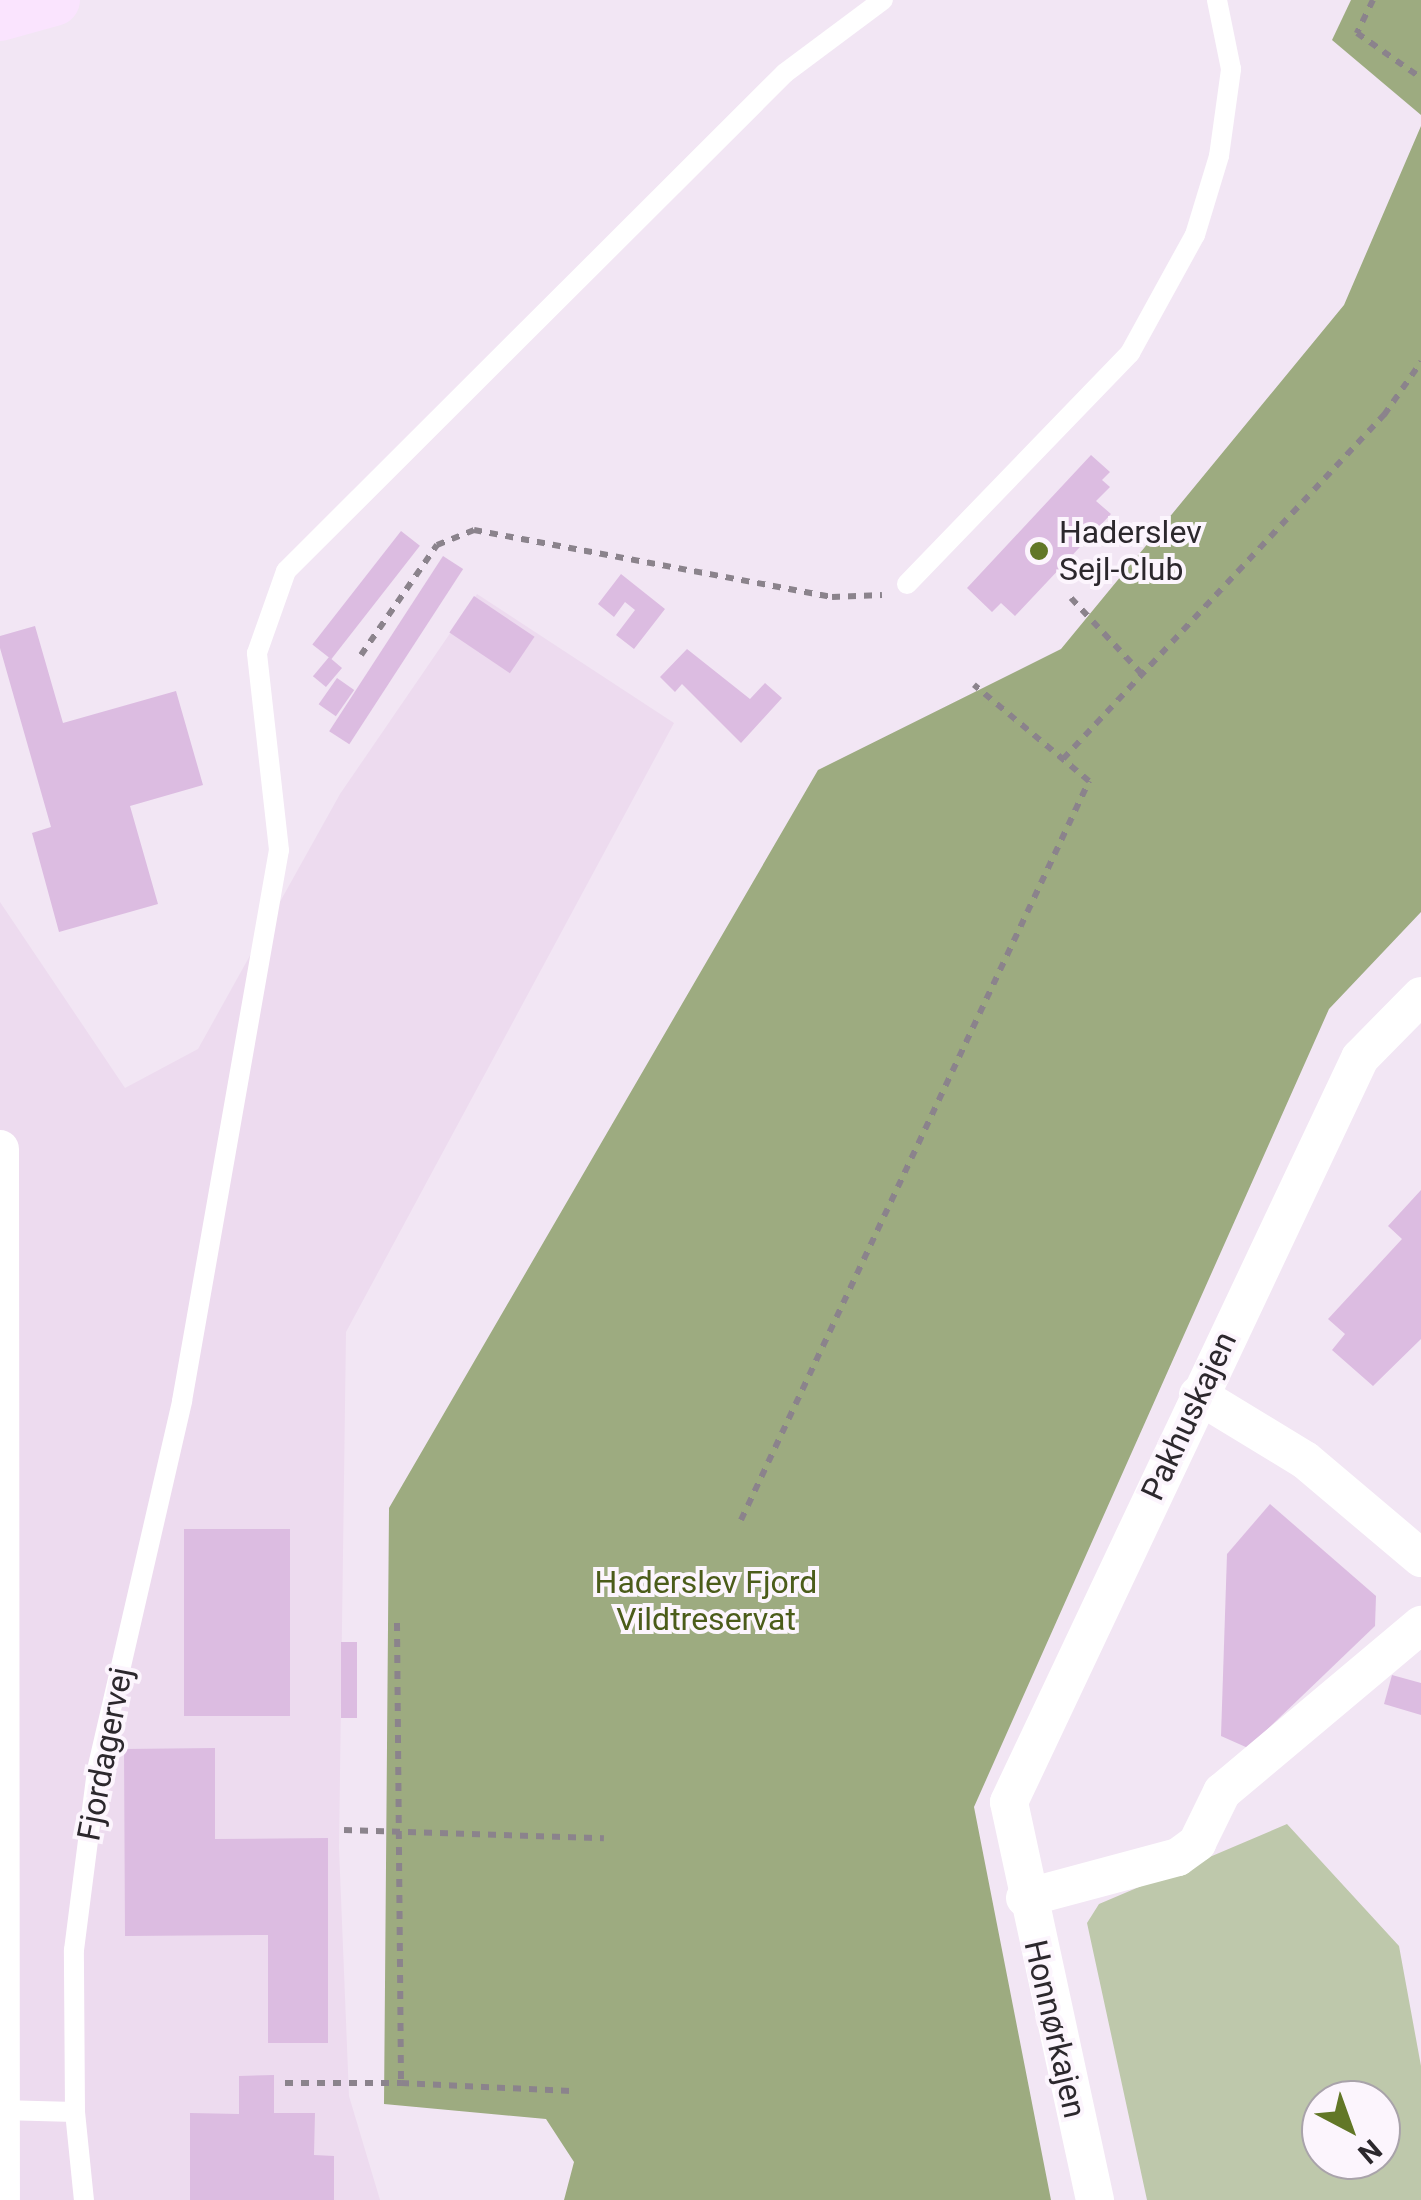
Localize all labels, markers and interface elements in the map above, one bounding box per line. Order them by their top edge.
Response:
place label: Haderslev Sejl-Club [1059,514,1202,589]
marker: Haderslev Sejl-Club [1028,540,1050,562]
street label: Pakhuskajen [1133,1326,1245,1506]
park label: Haderslev Fjord Vildtreservat [595,1564,817,1639]
street label: Fjordagervej [69,1664,141,1844]
street label: Honnørkajen [1016,1936,1094,2122]
north arrow [1301,2080,1401,2180]
text: N [1351,2133,1388,2170]

